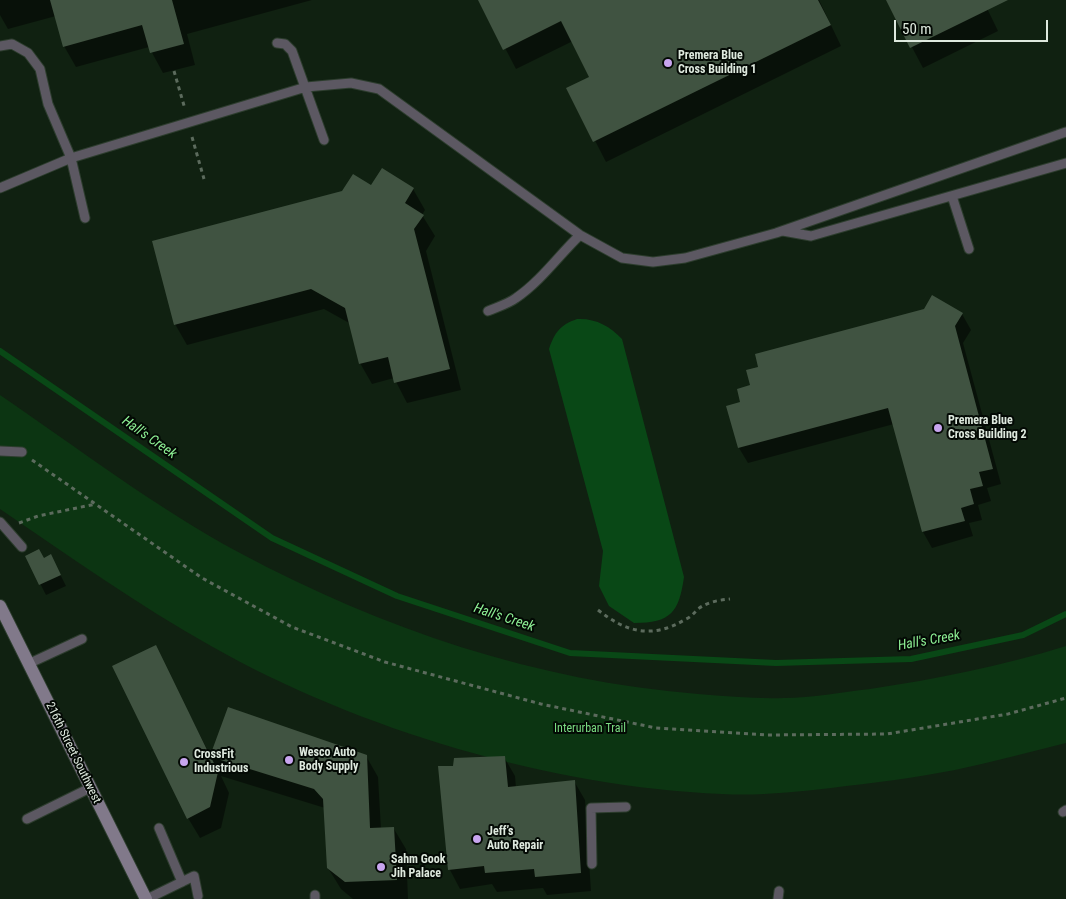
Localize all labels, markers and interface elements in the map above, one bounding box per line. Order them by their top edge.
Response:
scale bar [896,10,1050,42]
text: 50 m [902,20,932,38]
place label: Premera Blue Cross Building 1 [678,49,757,77]
marker: Premera Blue Cross Building 1 [662,57,674,69]
water label: Hall's Creek [118,413,180,463]
place label: Premera Blue Cross Building 2 [948,414,1027,442]
marker: Premera Blue Cross Building 2 [932,422,944,434]
water label: Hall's Creek [471,600,537,636]
water label: Hall's Creek [897,627,961,655]
street label: 216th Street Southwest [42,700,104,806]
park label: Interurban Trail [554,722,626,736]
place label: Wesco Auto Body Supply [299,746,358,774]
place label: CrossFit Industrious [194,748,248,776]
marker: Wesco Auto Body Supply [283,754,295,766]
marker: CrossFit Industrious [178,756,190,768]
place label: Jeff’s Auto Repair [487,825,543,853]
marker: Jeff’s Auto Repair [471,833,483,845]
place label: Sahm Gook Jih Palace [391,853,445,881]
marker: Sahm Gook Jih Palace [375,861,387,873]

